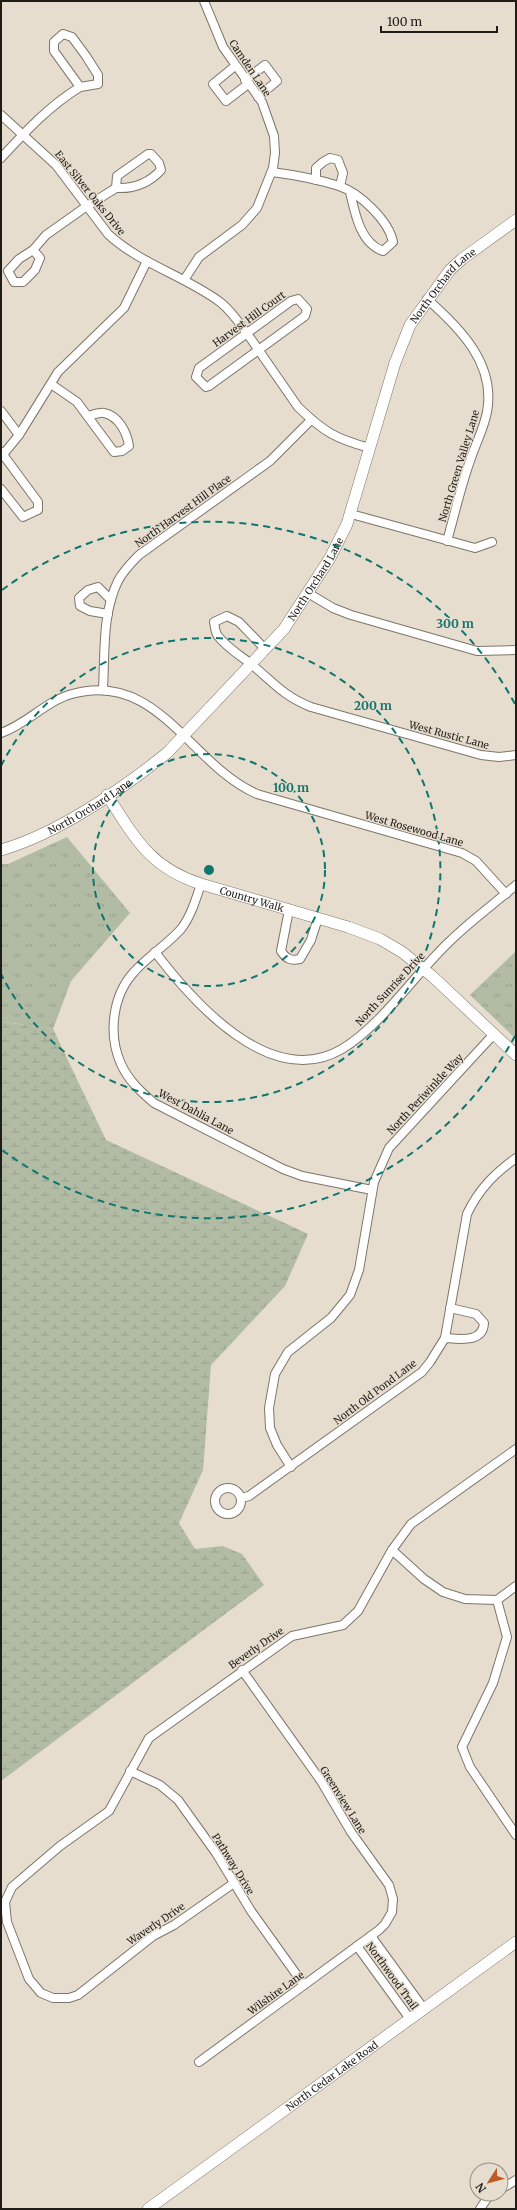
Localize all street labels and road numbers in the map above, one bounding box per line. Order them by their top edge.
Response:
street label: Camden Lane [226,37,274,99]
street label: East Silver Oaks Drive [52,148,128,238]
street label: North Orchard Lane [407,245,478,326]
street label: Harvest Hill Court [210,288,288,350]
street label: North Green Valley Lane [436,408,482,524]
street label: North Harvest Hill Place [132,472,234,550]
street label: North Orchard Lane [285,535,346,623]
street label: West Rustic Lane [407,718,490,752]
street label: North Orchard Lane [46,776,134,837]
street label: West Rosewood Lane [362,808,465,849]
street label: Country Walk [218,883,286,915]
street label: North Sunrise Drive [353,950,427,1028]
street label: North Periwinkle Way [384,1051,466,1137]
street label: West Dahlia Lane [155,1086,236,1137]
street label: North Old Pond Lane [331,1357,419,1427]
street label: Beverly Drive [226,1624,286,1672]
street label: Greenview Lane [317,1764,369,1836]
street label: Pathway Drive [209,1831,257,1897]
street label: Waverly Drive [124,1900,187,1949]
street label: Northwood Trail [363,1940,421,2012]
street label: Wilshire Lane [244,1968,307,2018]
street label: North Cedar Lake Road [283,2038,380,2114]

